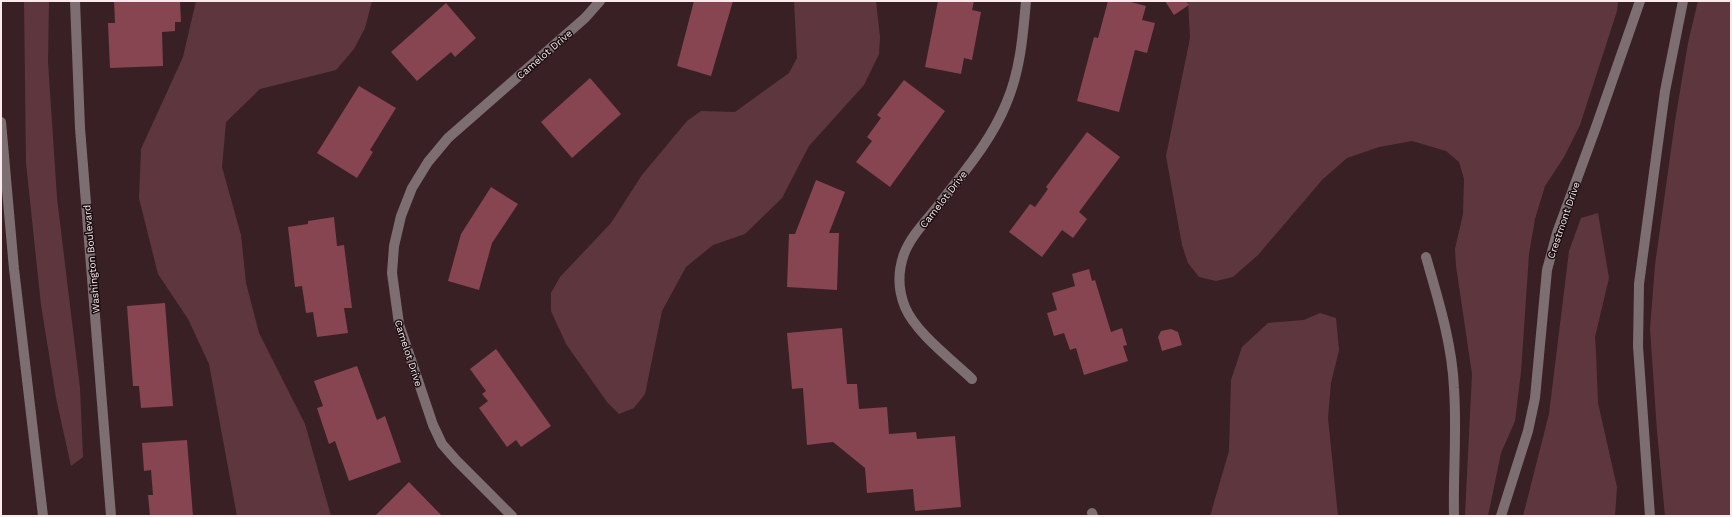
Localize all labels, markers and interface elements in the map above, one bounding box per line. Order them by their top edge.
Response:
street label: Camelot Drive [515,27,574,81]
street label: Camelot Drive [918,168,969,230]
street label: Crestmont Drive [1545,180,1582,260]
street label: Washington Boulevard [81,204,102,314]
street label: Camelot Drive [393,319,425,388]

